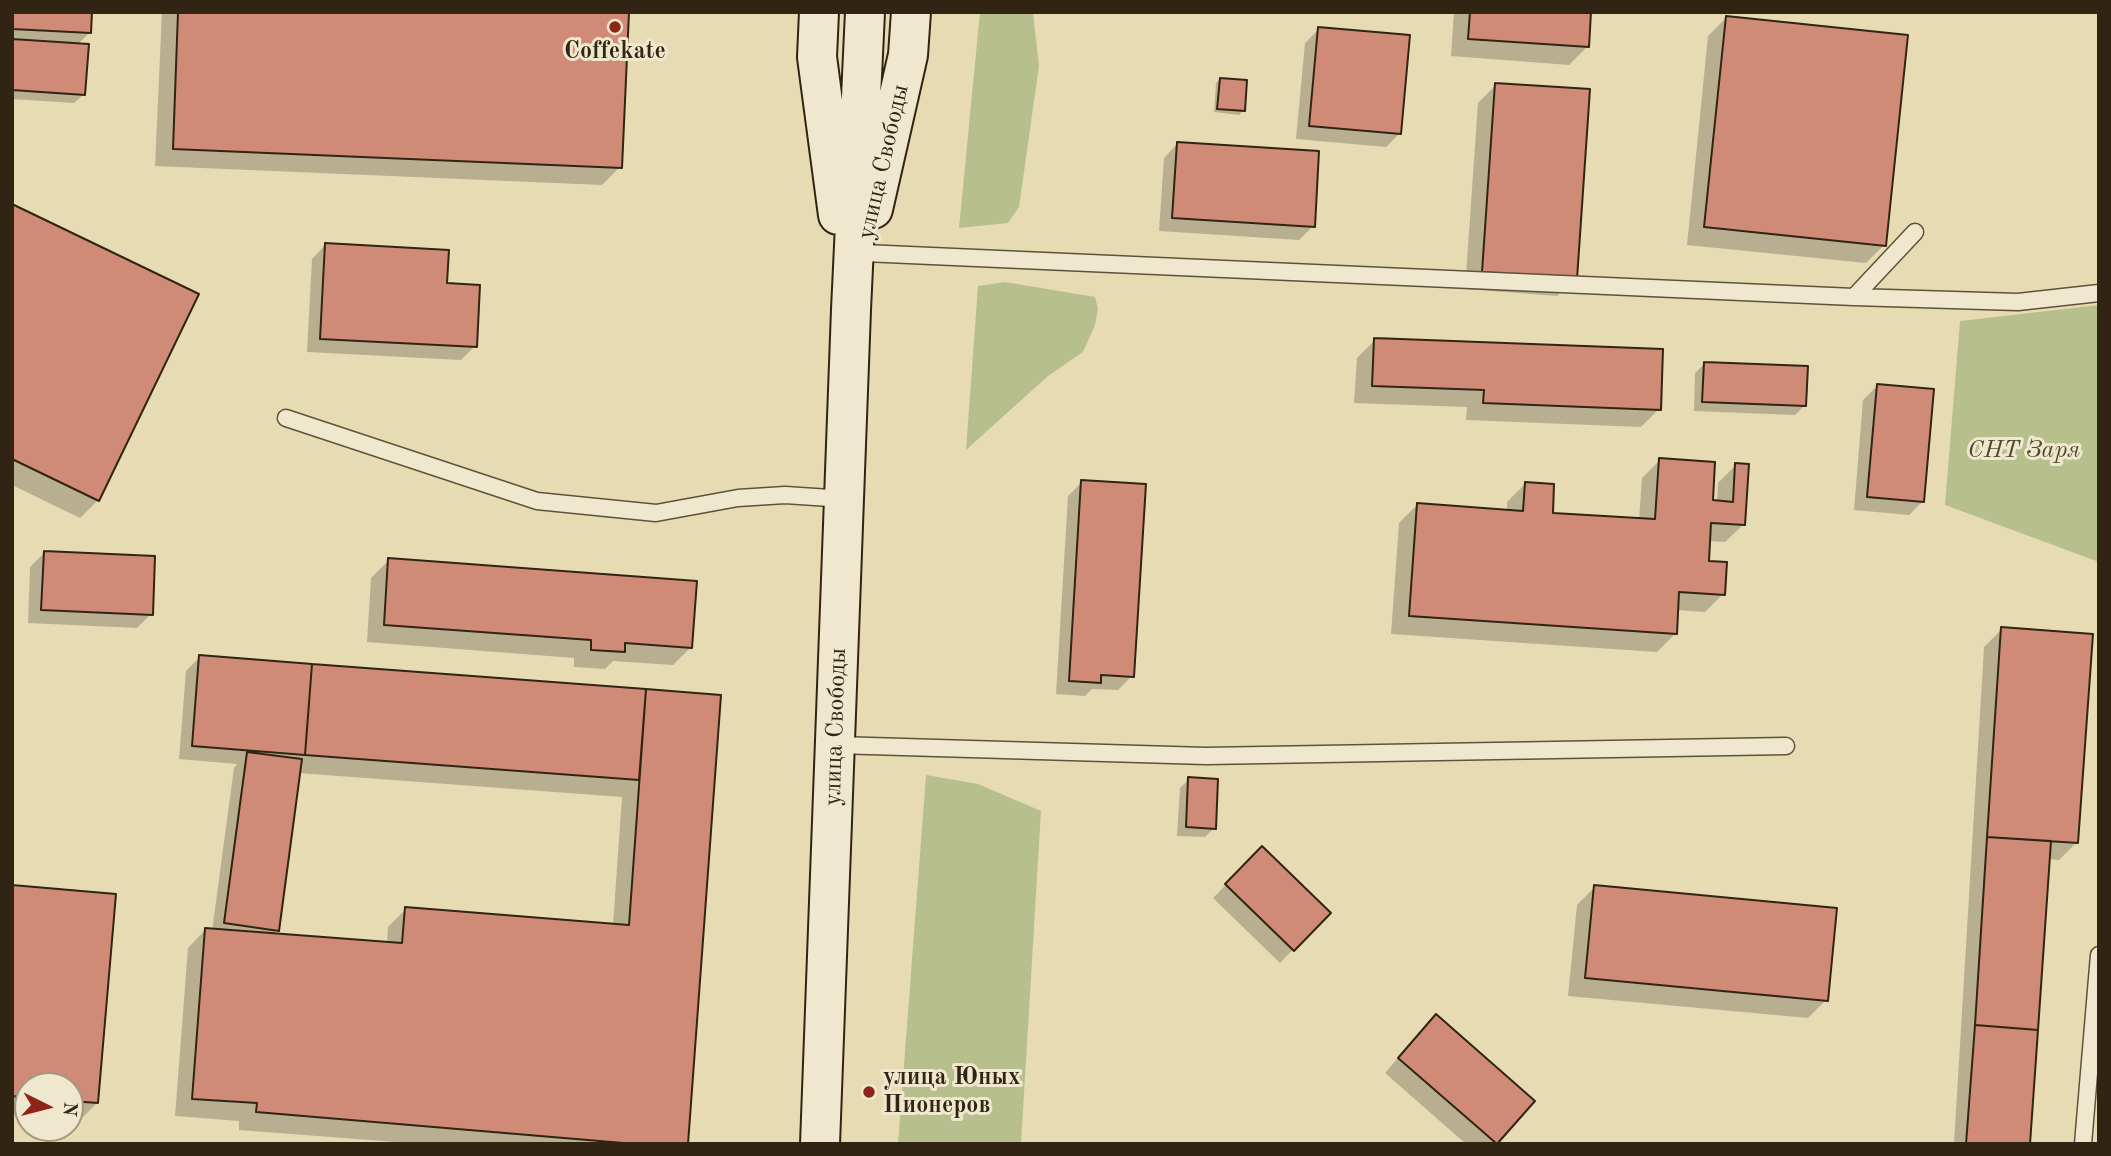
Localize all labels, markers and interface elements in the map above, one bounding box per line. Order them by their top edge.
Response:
marker: Coffekate [607,19,623,35]
place label: Coffekate [564,38,666,66]
street label: улица Свободы [852,82,916,242]
park label: СНТ Заря [1968,437,2080,465]
street label: улица Свободы [819,647,853,807]
place label: улица Юных Пионеров [883,1064,1020,1120]
north arrow [14,1072,84,1142]
marker: улица Юных Пионеров [861,1084,877,1100]
text: N [58,1101,79,1117]

